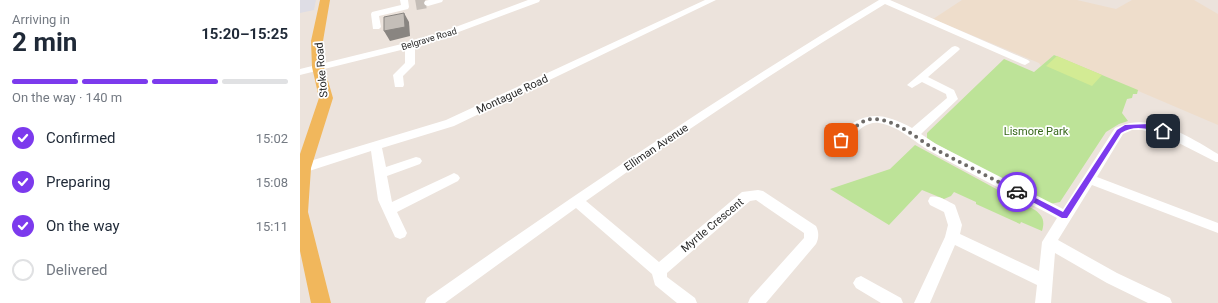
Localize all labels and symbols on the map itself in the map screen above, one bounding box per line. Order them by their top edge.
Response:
street label: Belgrave Road [400,26,458,52]
street label: Stoke Road [313,42,330,98]
street label: Montague Road [474,72,550,117]
pin [1146,114,1180,148]
street label: Elliman Avenue [622,121,691,174]
pin [824,123,858,157]
park label: Lismore Park [1004,125,1069,138]
courier [997,172,1037,212]
street label: Myrtle Crescent [679,195,746,255]

